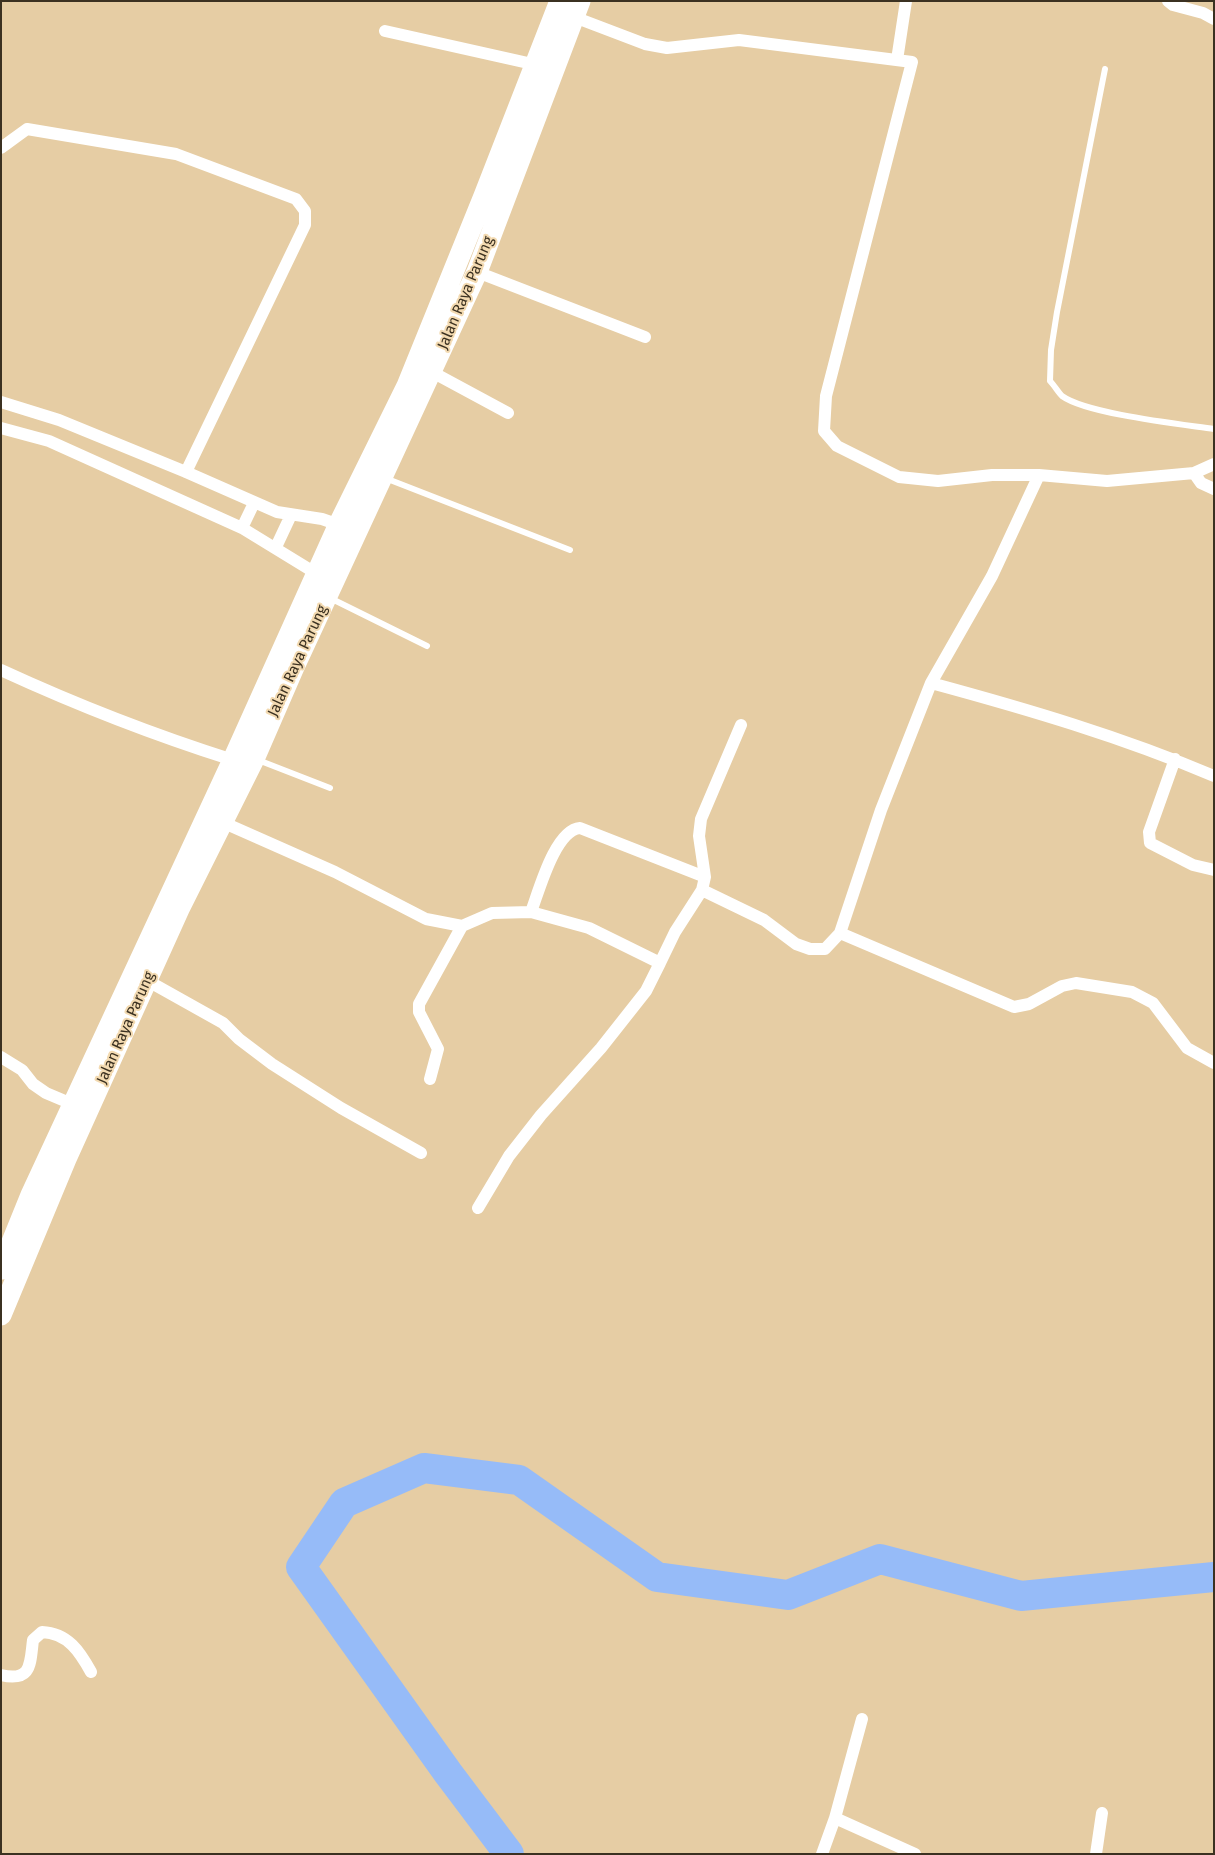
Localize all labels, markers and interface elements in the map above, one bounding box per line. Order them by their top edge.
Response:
street label: Jalan Raya Parung [434,234,498,352]
street label: Jalan Raya Parung [264,602,332,720]
street label: Jalan Raya Parung [93,969,159,1087]

